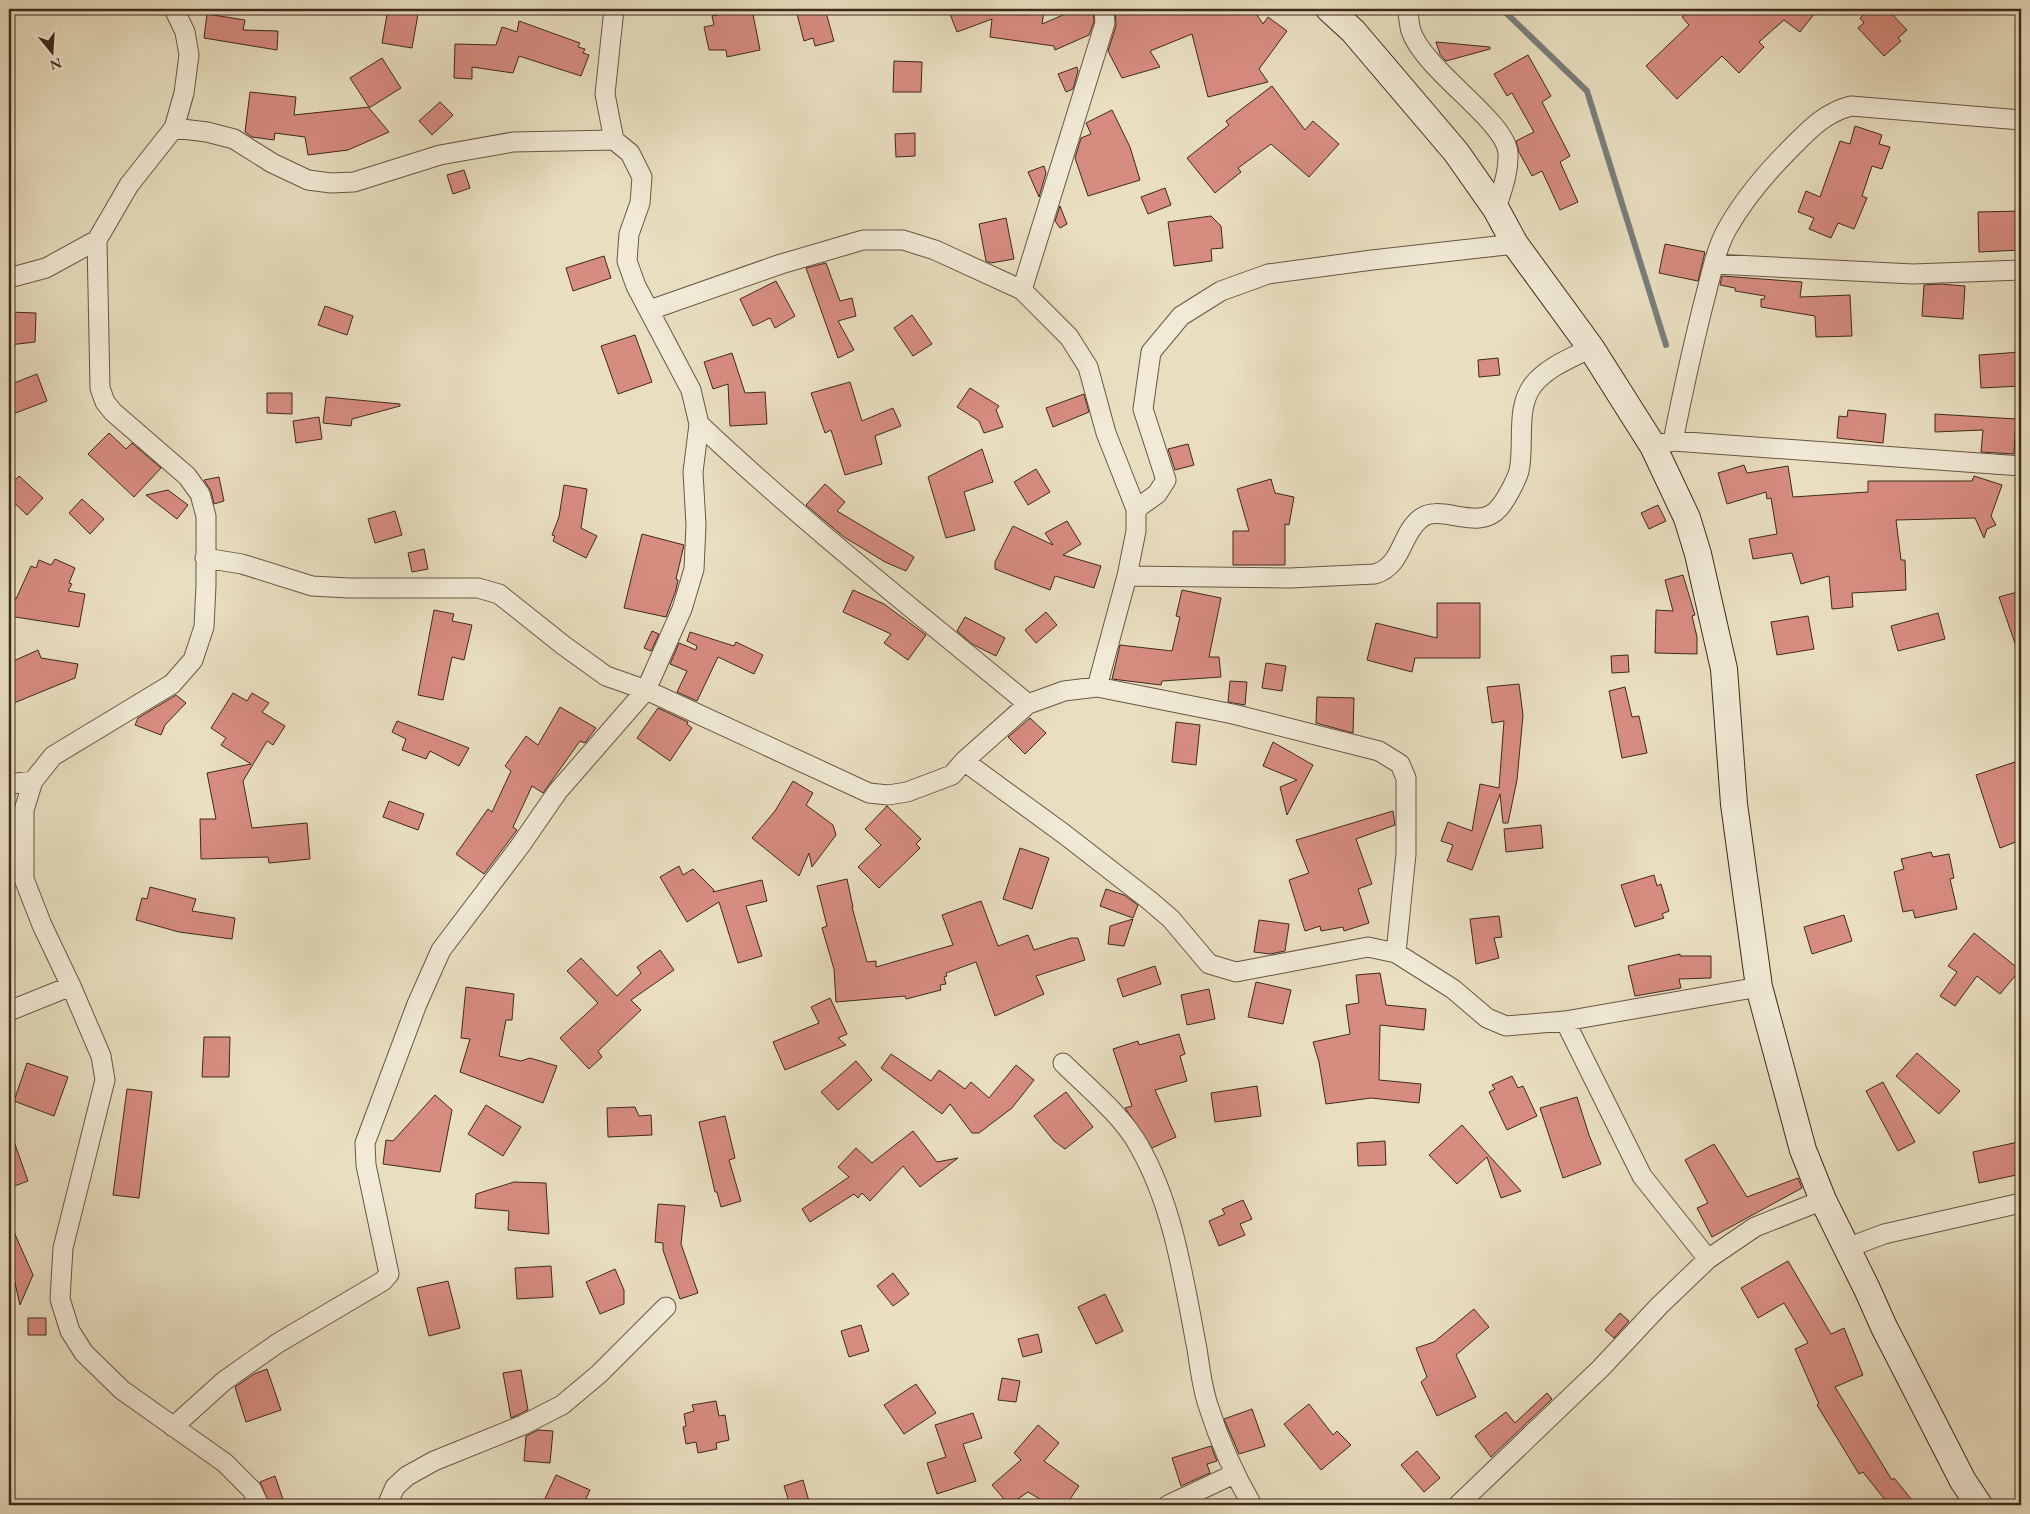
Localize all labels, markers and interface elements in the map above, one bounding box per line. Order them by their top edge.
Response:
north arrow [28,28,78,78]
text: N [47,54,64,75]

